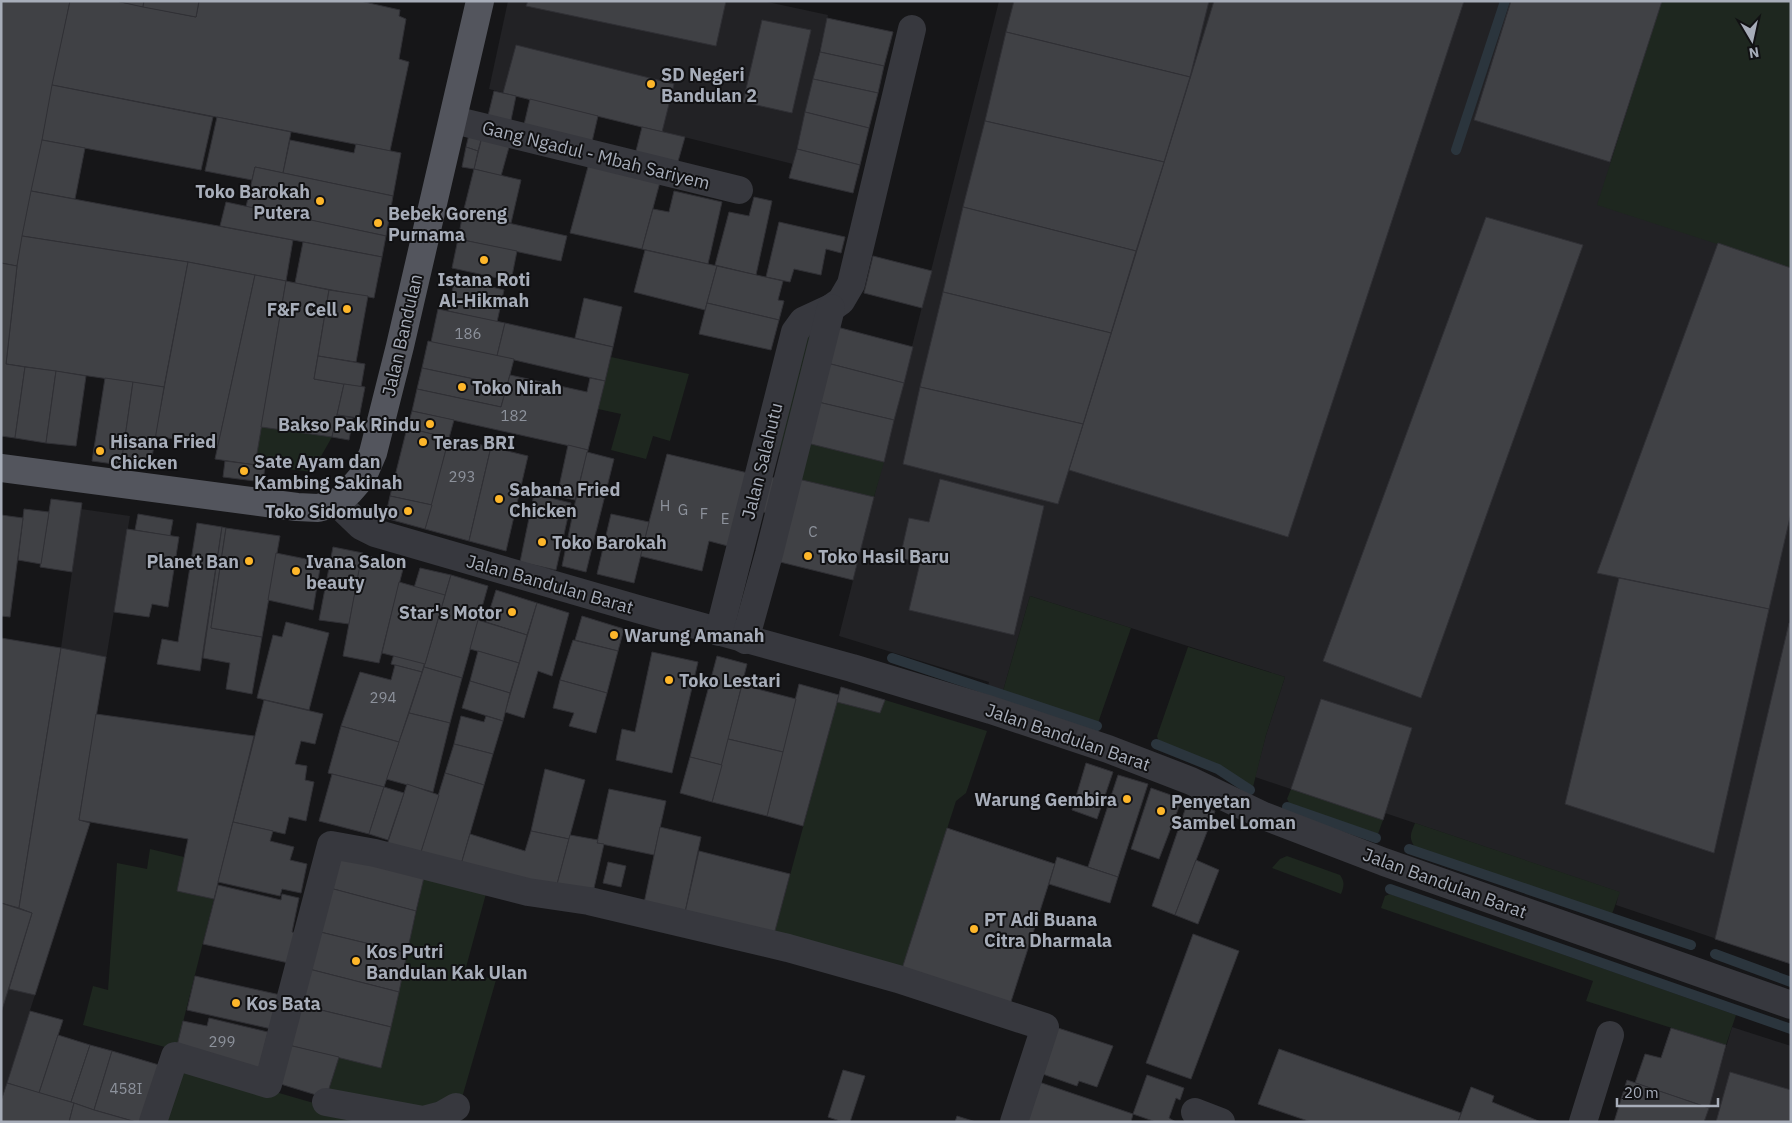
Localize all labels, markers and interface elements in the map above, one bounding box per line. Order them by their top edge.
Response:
north arrow [1727,15,1777,65]
text: N [1748,43,1760,63]
place label: SD Negeri Bandulan 2 [661,63,757,107]
marker: SD Negeri Bandulan 2 [645,78,657,90]
street label: Gang Ngadul - Mbah Sariyem [480,116,712,194]
place label: Toko Barokah Putera [195,180,310,224]
marker: Toko Barokah Putera [314,195,326,207]
place label: Bebek Goreng Purnama [388,202,507,246]
marker: Bebek Goreng Purnama [372,217,384,229]
marker: Istana Roti Al-Hikmah [478,254,490,266]
place label: Istana Roti Al-Hikmah [438,268,530,312]
street label: Jalan Bandulan [377,272,427,398]
place label: F&F Cell [267,298,338,321]
marker: F&F Cell [341,303,353,315]
house number: 186 [454,324,482,343]
place label: Toko Nirah [472,376,562,399]
marker: Toko Nirah [456,381,468,393]
street label: Jalan Salahutu [736,400,788,522]
house number: 182 [500,406,528,425]
place label: Bakso Pak Rindu [278,413,420,436]
marker: Bakso Pak Rindu [424,418,436,430]
place label: Hisana Fried Chicken [110,430,216,474]
place label: Teras BRI [433,431,515,454]
marker: Teras BRI [417,436,429,448]
marker: Hisana Fried Chicken [94,445,106,457]
place label: Sate Ayam dan Kambing Sakinah [254,450,402,494]
marker: Sate Ayam dan Kambing Sakinah [238,465,250,477]
house number: 293 [448,467,476,486]
place label: Sabana Fried Chicken [509,478,620,522]
marker: Sabana Fried Chicken [493,493,505,505]
house number: H [660,496,670,515]
place label: Toko Sidomulyo [265,500,398,523]
house number: G [678,500,688,519]
house number: F [700,504,708,523]
marker: Toko Sidomulyo [402,505,414,517]
house number: E [721,509,729,528]
house number: C [808,522,818,541]
place label: Toko Barokah [552,531,667,554]
marker: Toko Barokah [536,536,548,548]
place label: Toko Hasil Baru [818,545,949,568]
street label: Jalan Bandulan Barat [464,549,636,619]
place label: Planet Ban [147,550,239,573]
place label: Ivana Salon beauty [306,550,406,594]
marker: Toko Hasil Baru [802,550,814,562]
marker: Planet Ban [243,555,255,567]
marker: Ivana Salon beauty [290,565,302,577]
place label: Star's Motor [399,601,502,624]
marker: Star's Motor [506,606,518,618]
place label: Warung Amanah [624,624,765,647]
marker: Warung Amanah [608,629,620,641]
place label: Toko Lestari [679,669,781,692]
marker: Toko Lestari [663,674,675,686]
house number: 294 [369,688,397,707]
street label: Jalan Bandulan Barat [983,698,1153,776]
place label: Warung Gembira [974,788,1117,811]
place label: Penyetan Sambel Loman [1171,790,1296,834]
marker: Warung Gembira [1121,793,1133,805]
marker: Penyetan Sambel Loman [1155,805,1167,817]
street label: Jalan Bandulan Barat [1360,843,1530,923]
place label: PT Adi Buana Citra Dharmala [984,908,1112,952]
marker: PT Adi Buana Citra Dharmala [968,923,980,935]
place label: Kos Putri Bandulan Kak Ulan [366,940,527,984]
marker: Kos Putri Bandulan Kak Ulan [350,955,362,967]
place label: Kos Bata [246,992,321,1015]
marker: Kos Bata [230,997,242,1009]
house number: 299 [208,1032,236,1051]
scale bar [1617,1076,1718,1108]
house number: 458I [109,1079,143,1098]
text: 20 m [1624,1083,1659,1102]

